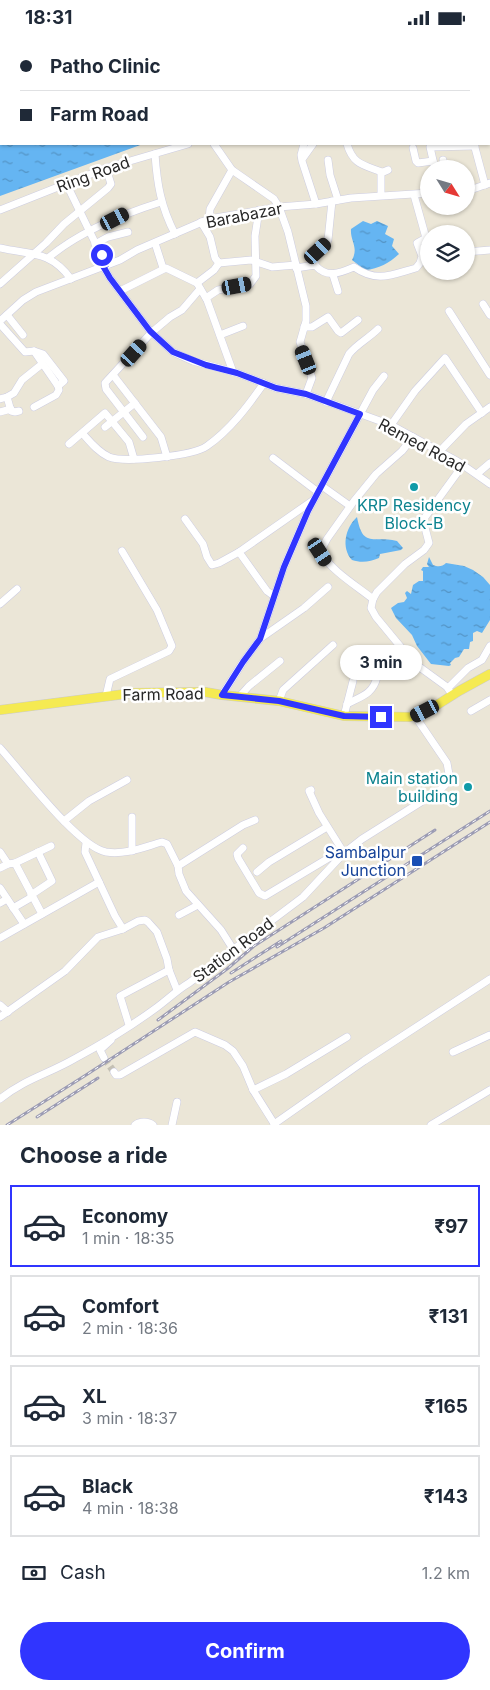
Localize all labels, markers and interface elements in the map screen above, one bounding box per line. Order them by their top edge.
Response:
text: 18:31 [25,6,72,29]
text: Patho Clinic [50,55,161,78]
text: Farm Road [50,103,149,126]
street label: Ring Road [54,152,132,196]
north arrow [420,160,475,215]
map controls [420,160,475,280]
street label: Barabazar [204,198,284,232]
car [98,206,131,232]
button: layers [420,225,475,280]
car [301,235,334,267]
route start [91,244,113,266]
car [220,276,253,296]
car [118,337,149,369]
car [293,343,318,377]
street label: Remed Road [375,414,469,476]
marker: KRP Residency Block-B [408,481,420,493]
place label: KRP Residency Block-B [357,495,471,533]
car [305,535,334,569]
callout: 3 min [340,645,422,679]
text: 3 min [359,652,403,672]
street label: Farm Road [122,683,204,705]
car [408,698,441,724]
route end [370,706,392,728]
place label: Main station building [366,768,458,806]
marker: Main station building [462,781,474,793]
place label: Sambalpur Junction [325,842,406,880]
marker: Sambalpur Junction [410,854,424,868]
street label: Station Road [189,913,277,987]
text: Choose a ride [20,1142,168,1168]
icon: car [22,1204,67,1249]
text: Economy [82,1205,168,1228]
text: ₹97 [434,1215,468,1238]
text: 1 min · 18:35 [82,1228,175,1248]
icon: car [22,1294,67,1339]
text: Comfort [82,1295,159,1318]
text: ₹131 [428,1305,468,1328]
text: 2 min · 18:36 [82,1318,178,1338]
icon: car [22,1384,67,1429]
text: XL [82,1385,107,1408]
text: ₹165 [424,1395,468,1418]
text: 3 min · 18:37 [82,1408,177,1428]
icon: car [22,1474,67,1519]
text: Black [82,1475,133,1498]
text: ₹143 [424,1485,468,1508]
text: 4 min · 18:38 [82,1498,179,1518]
icon: cash [20,1559,48,1587]
text: Cash [60,1561,106,1584]
text: 1.2 km [422,1563,470,1583]
button: Confirm [20,1622,470,1680]

